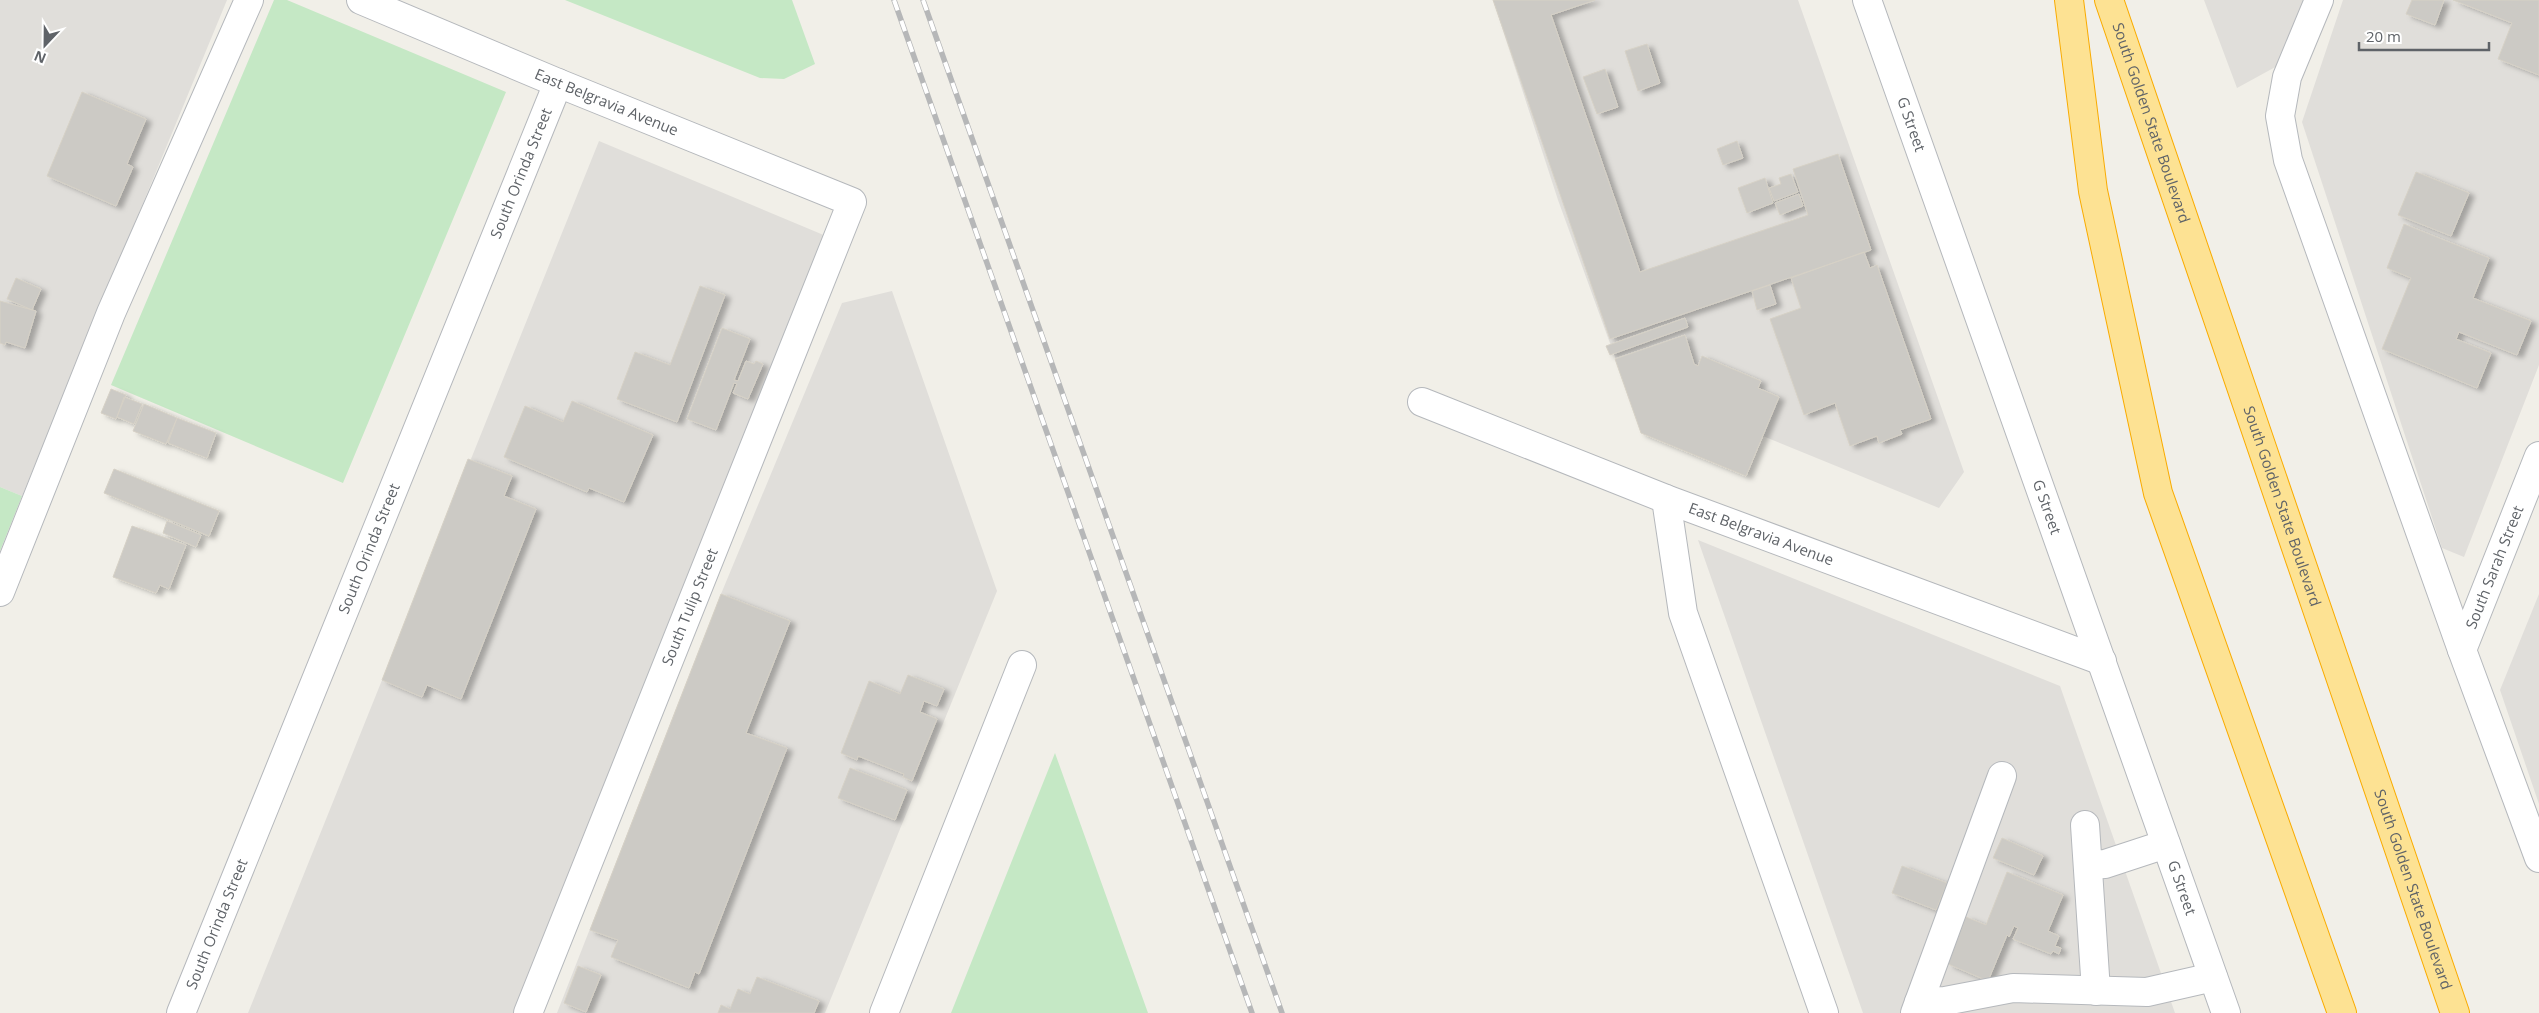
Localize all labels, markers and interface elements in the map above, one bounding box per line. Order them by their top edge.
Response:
north arrow [20,20,70,70]
street label: South Golden State Boulevard [2109,20,2195,225]
scale bar [2359,20,2489,52]
text: 20 m [2366,26,2401,46]
text: N [31,47,49,68]
street label: East Belgravia Avenue [532,63,682,140]
street label: G Street [1893,94,1931,154]
street label: South Orinda Street [485,105,556,241]
street label: South Golden State Boulevard [2239,403,2326,609]
street label: G Street [2029,477,2067,537]
street label: South Orinda Street [333,480,404,617]
street label: East Belgravia Avenue [1686,497,1837,569]
street label: South Sarah Street [2460,502,2527,632]
street label: South Tulip Street [656,545,722,668]
street label: South Golden State Boulevard [2370,786,2457,992]
street label: South Orinda Street [181,855,252,992]
street label: G Street [2164,857,2202,918]

